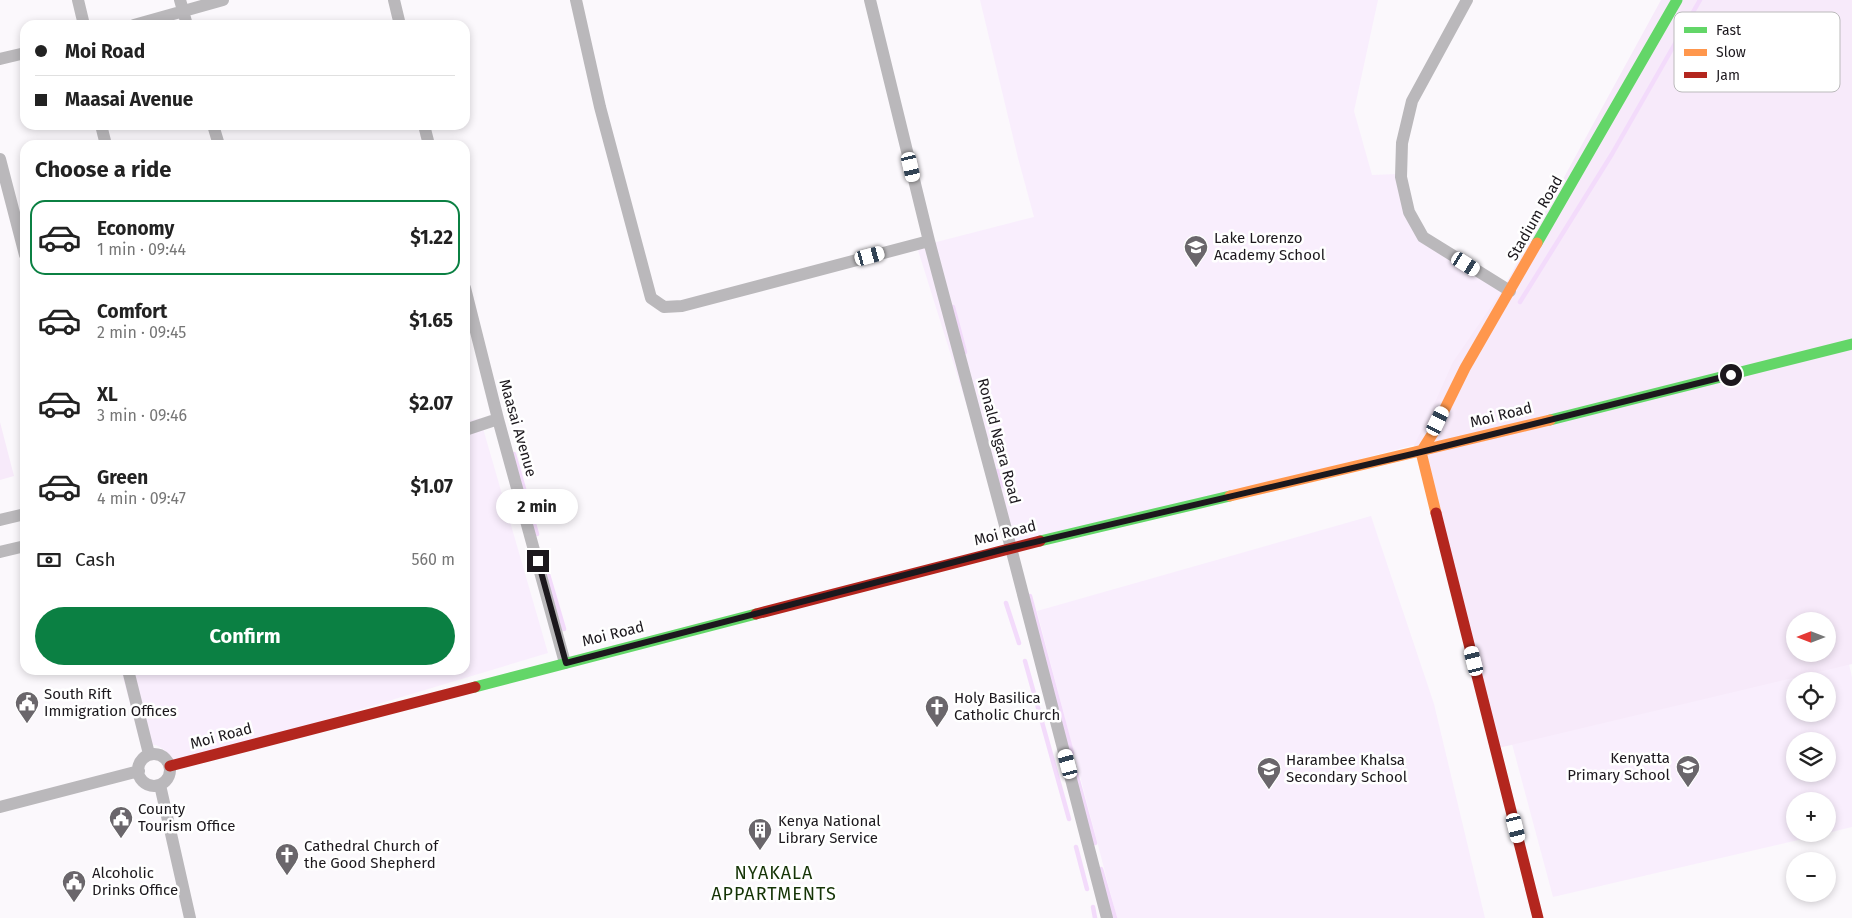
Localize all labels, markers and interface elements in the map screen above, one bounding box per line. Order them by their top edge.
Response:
legend [1674,12,1840,92]
text: Fast [1716,22,1742,39]
text: Moi Road [65,40,145,63]
text: Slow [1716,44,1746,61]
text: Jam [1716,67,1740,84]
text: Maasai Avenue [65,88,193,111]
car [900,151,921,183]
text: Choose a ride [35,156,171,183]
street label: Stadium Road [1503,172,1567,264]
icon: car [37,215,82,260]
text: Economy [97,217,174,240]
text: $1.22 [410,226,453,249]
place label: Lake Lorenzo Academy School [1214,229,1326,264]
school or university icon: Lake Lorenzo Academy School [1183,234,1209,268]
text: 1 min · 09:44 [97,240,186,259]
car [853,245,886,267]
car [1449,250,1482,278]
icon: car [37,298,82,343]
text: Comfort [97,300,167,323]
text: $1.65 [409,309,453,332]
text: 2 min · 09:45 [97,323,186,342]
route start [1720,364,1742,386]
street label: Ronald Ngara Road [974,376,1024,506]
street label: Maasai Avenue [495,377,541,479]
icon: car [37,381,82,426]
text: XL [97,383,118,406]
text: $2.07 [409,392,453,415]
street label: Moi Road [1468,399,1534,431]
car [1424,404,1451,438]
text: 3 min · 09:46 [97,406,187,425]
icon: car [37,464,82,509]
text: Green [97,466,148,489]
text: $1.07 [411,475,453,498]
callout: 2 min [497,488,579,524]
text: 4 min · 09:47 [97,489,186,508]
text: 2 min [517,497,557,516]
street label: Moi Road [972,517,1038,549]
icon: cash [35,546,63,574]
text: Cash [75,548,116,571]
text: 560 m [412,550,455,569]
route end [527,550,549,572]
button: Confirm [35,607,455,665]
north arrow [1786,612,1836,662]
map controls [1786,612,1836,902]
street label: Moi Road [580,618,646,650]
car [1463,645,1484,677]
button: locate [1786,672,1836,722]
place label: South Rift Immigration Offices [44,685,177,720]
place label: Holy Basilica Catholic Church [954,689,1060,724]
public building icon: South Rift Immigration Offices [14,690,40,724]
church icon: Holy Basilica Catholic Church [924,694,950,728]
street label: Moi Road [188,719,254,753]
button: layers [1786,732,1836,782]
car [1056,748,1079,780]
place label: Kenyatta Primary School [1567,749,1671,784]
place label: Harambee Khalsa Secondary School [1286,751,1408,786]
school or university icon: Kenyatta Primary School [1675,754,1701,788]
school or university icon: Harambee Khalsa Secondary School [1256,756,1282,790]
button: + [1786,792,1836,842]
place label: County Tourism Office [138,800,235,835]
public building icon: County Tourism Office [108,805,134,839]
place label: Kenya National Library Service [778,812,881,847]
car [1505,812,1526,844]
building icon: Kenya National Library Service [747,817,773,851]
place label: Cathedral Church of the Good Shepherd [304,837,439,872]
church icon: Cathedral Church of the Good Shepherd [274,842,300,876]
button: − [1786,852,1836,902]
district label: NYAKALA APPARTMENTS [711,862,837,905]
place label: Alcoholic Drinks Office [92,864,178,899]
public building icon: Alcoholic Drinks Office [61,869,87,903]

